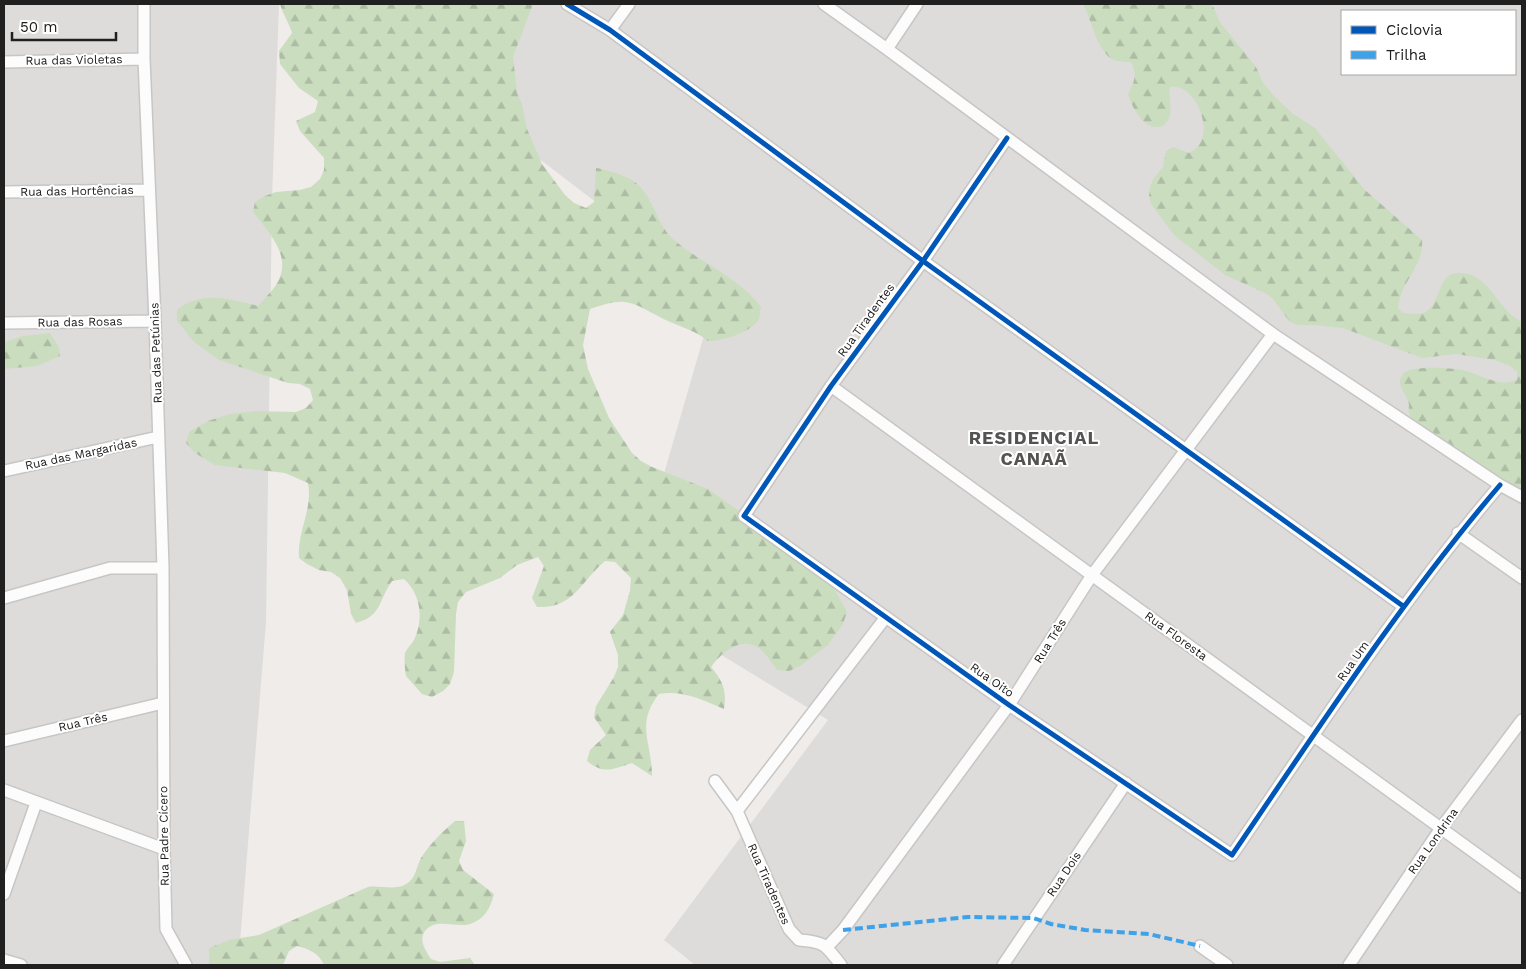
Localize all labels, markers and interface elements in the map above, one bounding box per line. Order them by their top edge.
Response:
scale bar [12,10,116,42]
legend [1341,10,1516,75]
text: 50 m [20,18,57,36]
text: Ciclovia [1386,21,1443,39]
text: Trilha [1386,46,1427,64]
street label: Rua das Violetas [25,52,123,68]
street label: Rua das Hortências [20,183,134,199]
street label: Rua Tiradentes [835,281,897,359]
street label: Rua das Petúnias [147,302,165,404]
street label: Rua das Rosas [37,314,123,330]
district label: RESIDENCIAL CANAÃ [969,427,1099,469]
street label: Rua das Margaridas [24,435,138,473]
street label: Rua Floresta [1142,609,1210,663]
street label: Rua Três [1031,616,1069,666]
street label: Rua Um [1334,638,1372,684]
street label: Rua Oito [967,660,1017,700]
street label: Rua Três [57,710,109,734]
street label: Rua Padre Cícero [156,786,172,886]
street label: Rua Londrina [1405,805,1461,877]
street label: Rua Tiradentes [745,841,793,927]
street label: Rua Dois [1044,849,1084,899]

